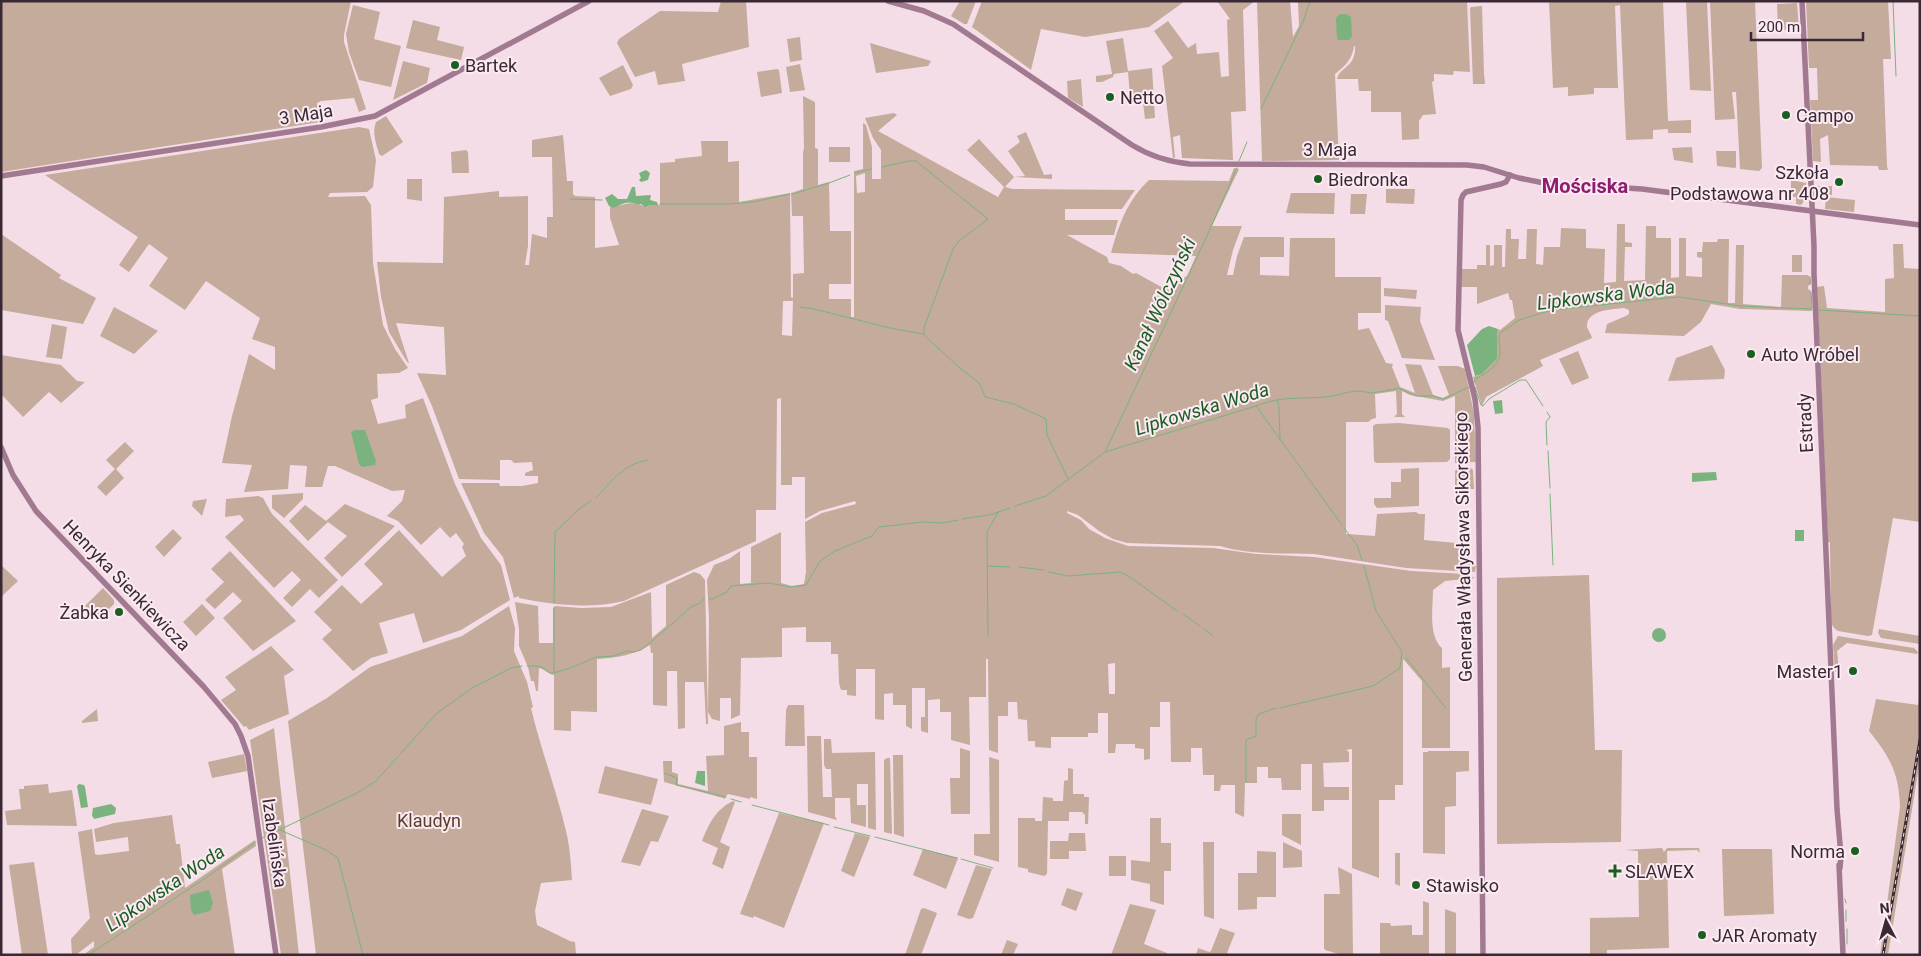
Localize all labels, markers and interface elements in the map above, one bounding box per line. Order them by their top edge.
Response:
scale bar [1751,10,1864,42]
text: 200 m [1758,18,1800,36]
place label: Bartek [465,55,518,76]
marker: Bartek [449,59,461,71]
place label: Netto [1120,87,1164,108]
marker: Netto [1104,91,1116,103]
street label: 3 Maja [278,99,334,129]
place label: Campo [1796,105,1854,126]
marker: Campo [1780,109,1792,121]
street label: 3 Maja [1303,139,1357,160]
place label: Szkoła Podstawowa nr 408 [1670,162,1829,204]
place label: Biedronka [1328,169,1408,190]
marker: Biedronka [1312,173,1324,185]
district label: Mościska [1542,174,1629,198]
marker: Szkoła Podstawowa nr 408 [1833,176,1845,188]
water label: Kanał Wólczyński [1119,234,1201,374]
water label: Lipkowska Woda [1536,275,1676,315]
place label: Auto Wróbel [1761,344,1859,365]
marker: Auto Wróbel [1745,348,1757,360]
water label: Lipkowska Woda [1132,378,1272,440]
street label: Estrady [1793,392,1817,453]
street label: Generała Władysława Sikorskiego [1450,412,1476,682]
street label: Henryka Sienkiewicza [59,515,195,655]
place label: Żabka [59,602,109,623]
marker: Żabka [113,606,125,618]
place label: Master1 [1777,661,1843,682]
marker: Master1 [1847,665,1859,677]
street label: Izabelińska [258,797,292,889]
park label: Klaudyn [397,810,461,831]
water label: Lipkowska Woda [101,840,229,936]
place label: Norma [1790,841,1845,862]
marker: Norma [1849,845,1861,857]
place label: SLAWEX [1625,861,1694,882]
marker: SLAWEX [1609,865,1621,877]
place label: Stawisko [1426,875,1499,896]
marker: Stawisko [1410,879,1422,891]
north arrow [1861,896,1911,946]
text: N [1879,900,1890,917]
place label: JAR Aromaty [1712,925,1817,946]
marker: JAR Aromaty [1696,929,1708,941]

